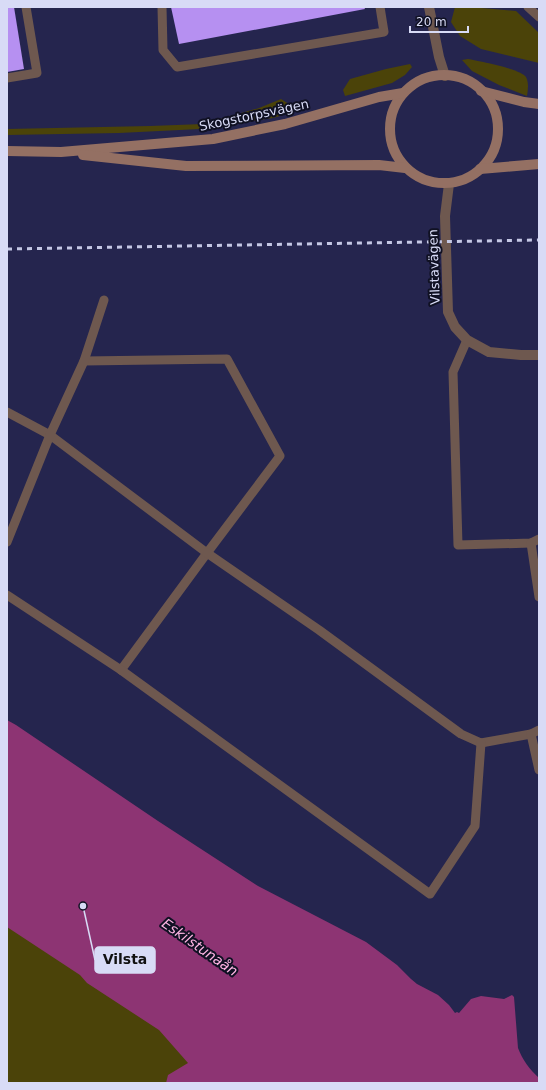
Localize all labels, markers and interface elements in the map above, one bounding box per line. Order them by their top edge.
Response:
scale bar [410,8,468,34]
text: 20 m [416,15,447,29]
street label: Skogstorpsvägen [198,96,310,134]
street label: Vilstavägen [425,229,443,305]
water label: Eskilstunaån [159,915,241,979]
callout: Vilsta [95,947,155,973]
text: Vilsta [103,951,147,967]

